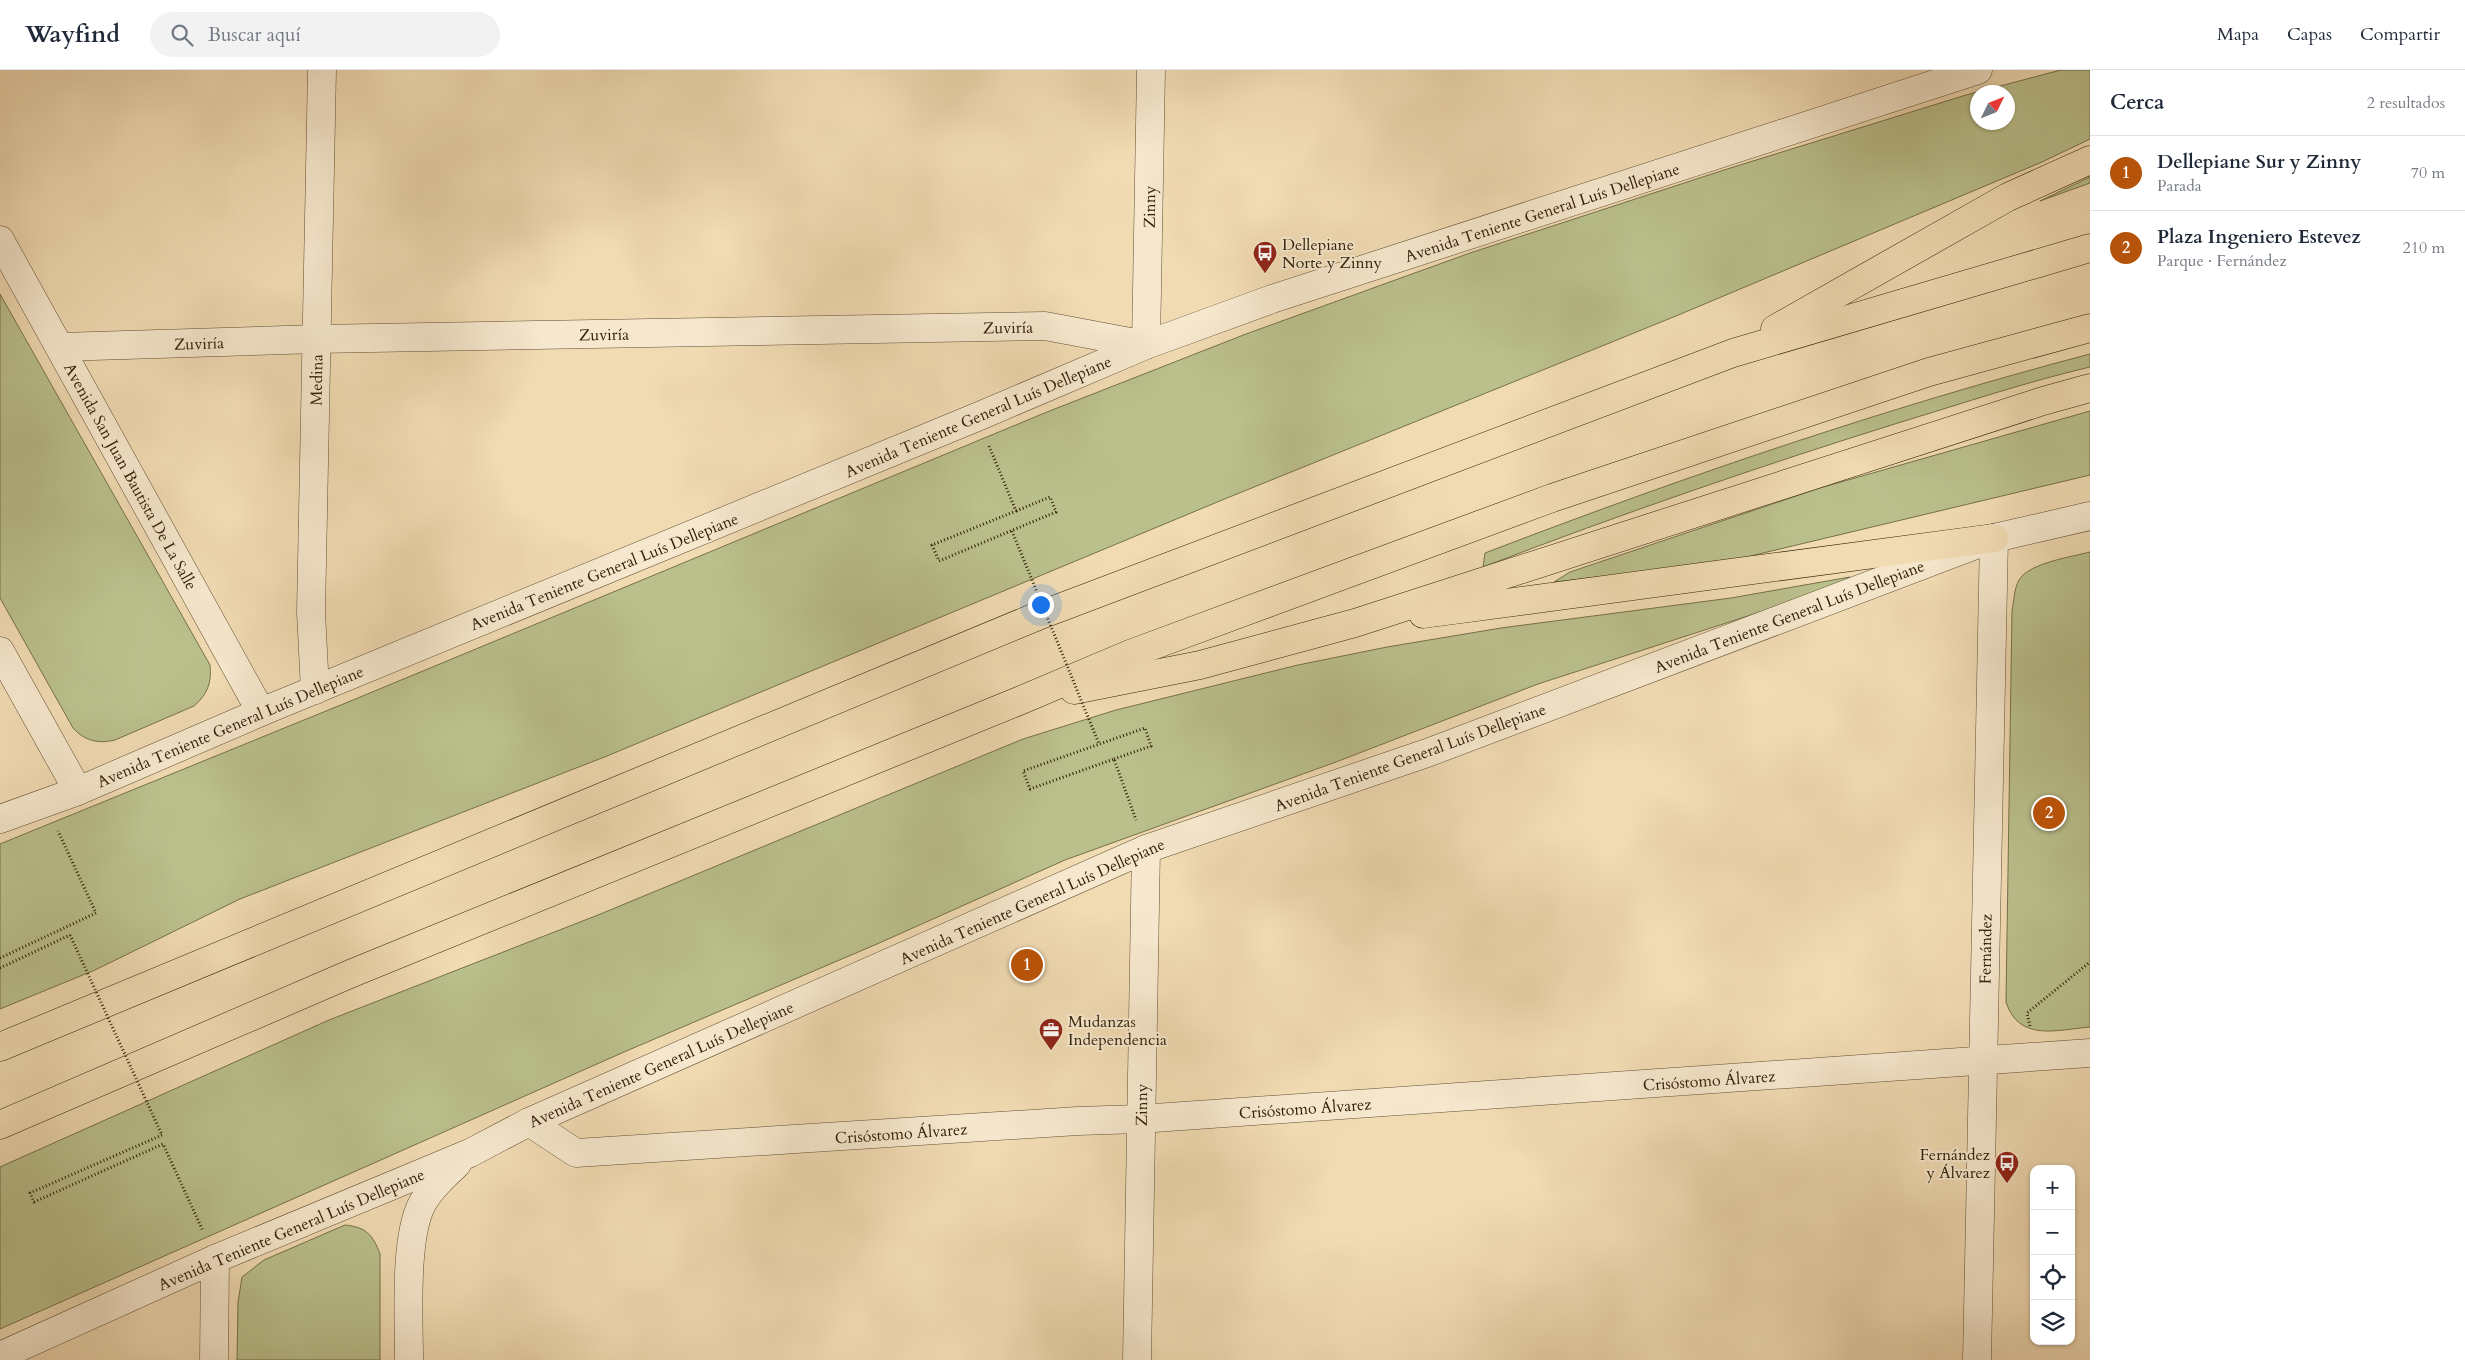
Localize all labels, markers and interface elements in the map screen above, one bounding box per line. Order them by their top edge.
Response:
search box [150,12,500,57]
text: Wayfind [25,18,120,51]
icon: search [168,21,196,49]
text: Buscar aquí [208,22,301,48]
text: Mapa [2217,22,2259,47]
text: Capas [2287,22,2332,47]
text: Compartir [2360,22,2440,47]
north arrow [1970,85,2015,130]
text: Cerca [2110,88,2164,117]
text: 2 resultados [2367,92,2445,114]
text: Dellepiane Sur y Zinny [2157,149,2361,175]
street label: Avenida Teniente General Luís Dellepiane [1402,158,1682,268]
text: 1 [2122,162,2130,184]
text: 70 m [2411,162,2445,184]
text: Parada [2157,175,2202,197]
street label: Zinny [1139,185,1161,228]
text: Plaza Ingeniero Estevez [2157,224,2361,250]
place label: Dellepiane Norte y Zinny [1282,234,1383,274]
text: 2 [2122,237,2130,259]
text: 210 m [2403,237,2445,259]
bus stop icon: Dellepiane Norte y Zinny [1252,240,1278,274]
text: Parque · Fernández [2157,250,2287,272]
street label: Zuviría [983,317,1033,339]
street label: Zuviría [579,324,629,346]
street label: Zuviría [174,332,225,356]
street label: Avenida Teniente General Luís Dellepiane [842,351,1115,483]
street label: Medina [306,354,328,406]
street label: Avenida San Juan Bautista De La Salle [58,359,202,594]
street label: Avenida Teniente General Luís Dellepiane [467,508,742,636]
street label: Avenida Teniente General Luís Dellepiane [1651,555,1928,679]
your location [1028,592,1054,618]
street label: Avenida Teniente General Luís Dellepiane [94,661,367,793]
street label: Avenida Teniente General Luís Dellepiane [1271,698,1549,817]
pin: 2 [2033,794,2065,832]
street label: Avenida Teniente General Luís Dellepiane [897,833,1168,970]
street label: Fernández [1974,914,1998,984]
pin: 1 [1011,946,1043,984]
street label: Avenida Teniente General Luís Dellepiane [526,996,797,1133]
place label: Mudanzas Independencia [1068,1011,1167,1051]
office icon: Mudanzas Independencia [1038,1017,1064,1051]
street label: Crisóstomo Álvarez [1642,1065,1776,1097]
street label: Zinny [1131,1083,1153,1126]
street label: Crisóstomo Álvarez [1238,1093,1372,1125]
street label: Crisóstomo Álvarez [834,1118,968,1150]
place label: Fernández y Álvarez [1920,1144,1990,1184]
bus stop icon: Fernández y Álvarez [1994,1150,2020,1184]
street label: Avenida Teniente General Luís Dellepiane [155,1164,428,1296]
map controls [2030,1165,2075,1345]
button: + [2030,1165,2075,1210]
button: − [2030,1210,2075,1255]
button: locate [2030,1255,2075,1300]
button: layers [2030,1300,2075,1345]

